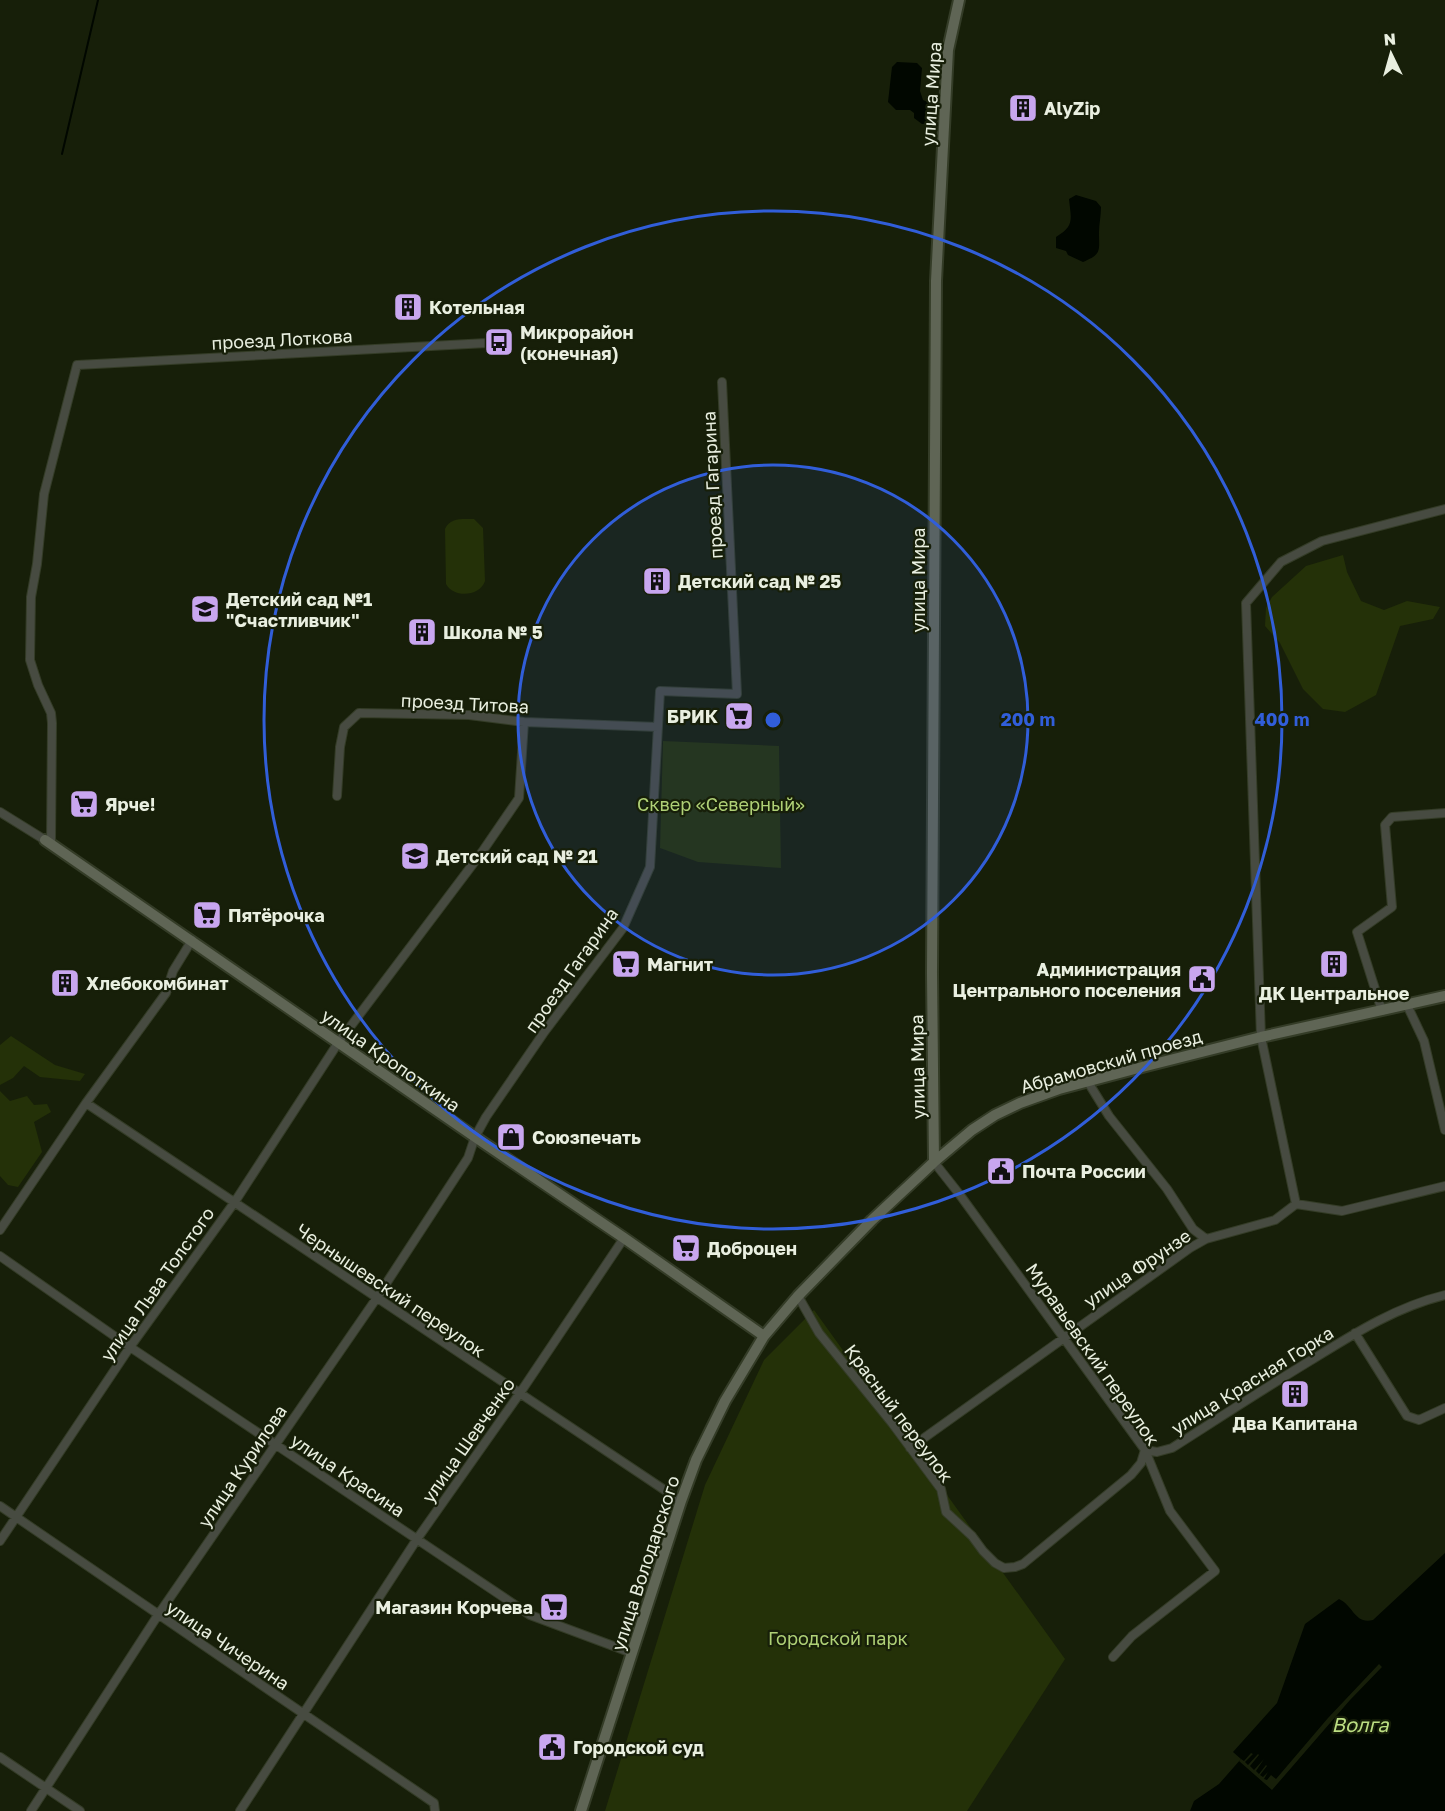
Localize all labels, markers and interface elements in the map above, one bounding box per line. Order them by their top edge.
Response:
north arrow [1361,24,1421,84]
text: N [1383,29,1397,50]
street label: улица Мира [916,41,946,147]
building icon: AlyZip [1007,92,1039,124]
place label: AlyZip [1044,97,1100,119]
building icon: Котельная [392,291,424,323]
place label: Котельная [429,296,525,318]
place label: Микрорайон (конечная) [520,321,634,364]
street label: проезд Лоткова [211,324,353,354]
bus stop icon: Микрорайон (конечная) [483,326,515,358]
street label: проезд Гагарина [697,411,727,559]
street label: улица Мира [907,528,929,632]
building icon: Детский сад № 25 [641,565,673,597]
place label: Детский сад № 25 [678,570,841,592]
place label: Детский сад №1 "Счастливчик" [226,588,372,631]
school or university icon: Детский сад №1 "Счастливчик" [189,593,221,625]
building icon: Школа № 5 [406,616,438,648]
place label: Школа № 5 [443,621,543,643]
street label: проезд Титова [400,689,530,717]
supermarket icon: БРИК [723,700,755,732]
place label: БРИК [667,705,718,727]
text: 200 m [1001,708,1055,730]
text: 400 m [1255,708,1309,730]
centre of rings [763,710,783,730]
supermarket icon: Ярче! [68,788,100,820]
place label: Ярче! [105,793,155,815]
park label: Сквер «Северный» [637,793,805,815]
school or university icon: Детский сад № 21 [399,840,431,872]
place label: Детский сад № 21 [436,845,598,867]
supermarket icon: Пятёрочка [191,899,223,931]
street label: проезд Гагарина [520,903,622,1037]
place label: Пятёрочка [228,904,325,926]
supermarket icon: Магнит [610,948,642,980]
building icon: ДК Центральное [1318,948,1350,980]
place label: Магнит [647,953,713,975]
place label: Администрация Центрального поселения [953,958,1181,1001]
public building icon: Администрация Центрального поселения [1186,963,1218,995]
building icon: Хлебокомбинат [49,967,81,999]
place label: Хлебокомбинат [86,972,229,994]
place label: ДК Центральное [1259,982,1410,1004]
street label: улица Кропоткина [317,1004,465,1116]
street label: улица Мира [905,1014,929,1120]
street label: Абрамовский проезд [1018,1025,1204,1097]
shop icon: Союзпечать [495,1121,527,1153]
place label: Союзпечать [532,1126,641,1148]
public building icon: Почта России [985,1155,1017,1187]
place label: Почта России [1022,1160,1146,1182]
street label: улица Льва Толстого [95,1203,219,1365]
street label: Чернышевский переулок [292,1218,490,1362]
street label: улица Фрунзе [1079,1224,1195,1312]
supermarket icon: Доброцен [670,1232,702,1264]
place label: Доброцен [707,1237,797,1259]
street label: Муравьевский переулок [1022,1259,1164,1449]
street label: улица Красная Горка [1167,1321,1337,1439]
street label: Красный переулок [840,1340,958,1486]
street label: улица Шевченко [417,1373,519,1507]
building icon: Два Капитана [1279,1378,1311,1410]
street label: улица Курилова [193,1401,291,1531]
place label: Два Капитана [1233,1412,1357,1434]
street label: улица Красина [287,1429,409,1521]
street label: улица Володарского [606,1473,684,1653]
supermarket icon: Магазин Корчева [538,1591,570,1623]
street label: улица Чичерина [162,1596,294,1694]
place label: Магазин Корчева [375,1596,533,1618]
park label: Городской парк [768,1627,908,1649]
water label: Волга [1332,1712,1389,1736]
public building icon: Городской суд [536,1731,568,1763]
place label: Городской суд [573,1736,704,1758]

